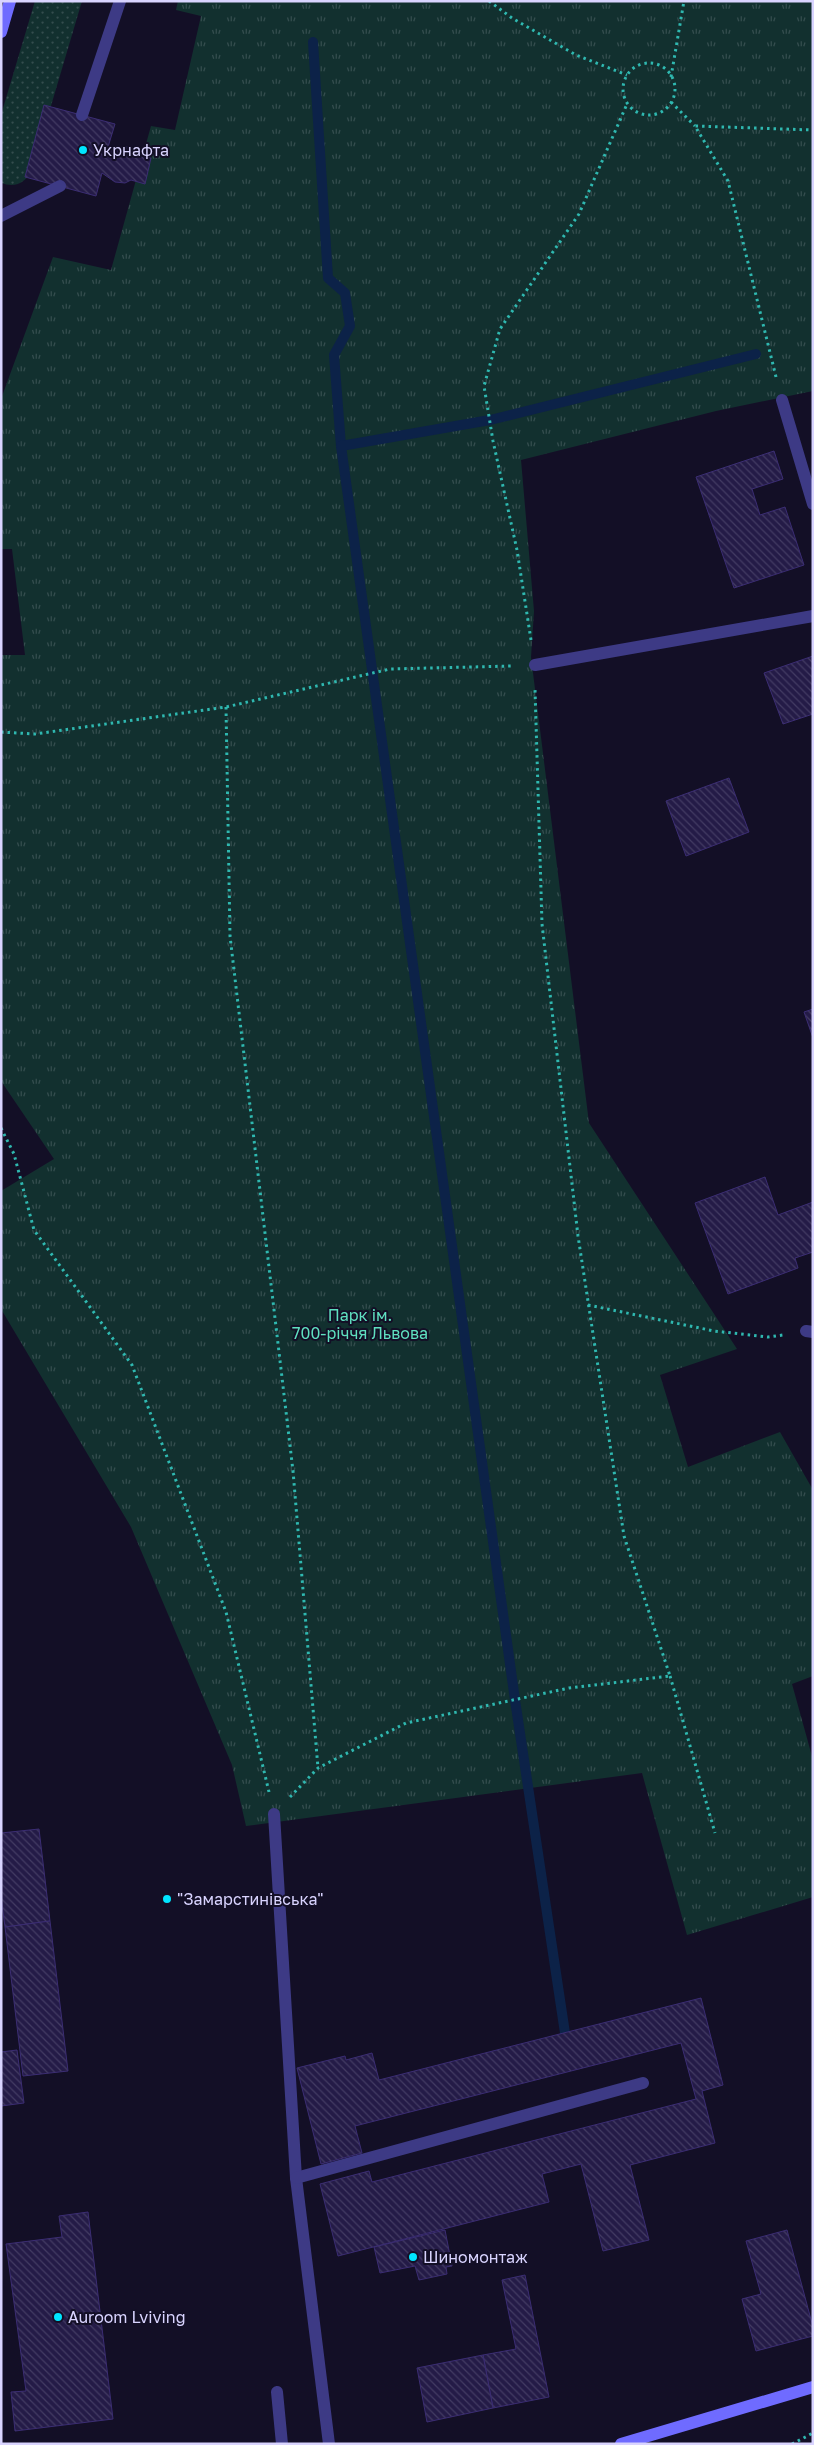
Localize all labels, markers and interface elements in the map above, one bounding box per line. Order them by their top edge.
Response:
place label: Укрнафта [93,140,169,160]
marker: Укрнафта [77,144,89,156]
park label: Парк ім. 700-річчя Львова [292,1305,428,1343]
place label: "Замарстинівська" [177,1889,324,1909]
marker: "Замарстинівська" [161,1893,173,1905]
place label: Шиномонтаж [423,2247,528,2267]
marker: Шиномонтаж [407,2251,419,2263]
place label: Auroom Lviving [68,2307,186,2327]
marker: Auroom Lviving [52,2311,64,2323]

